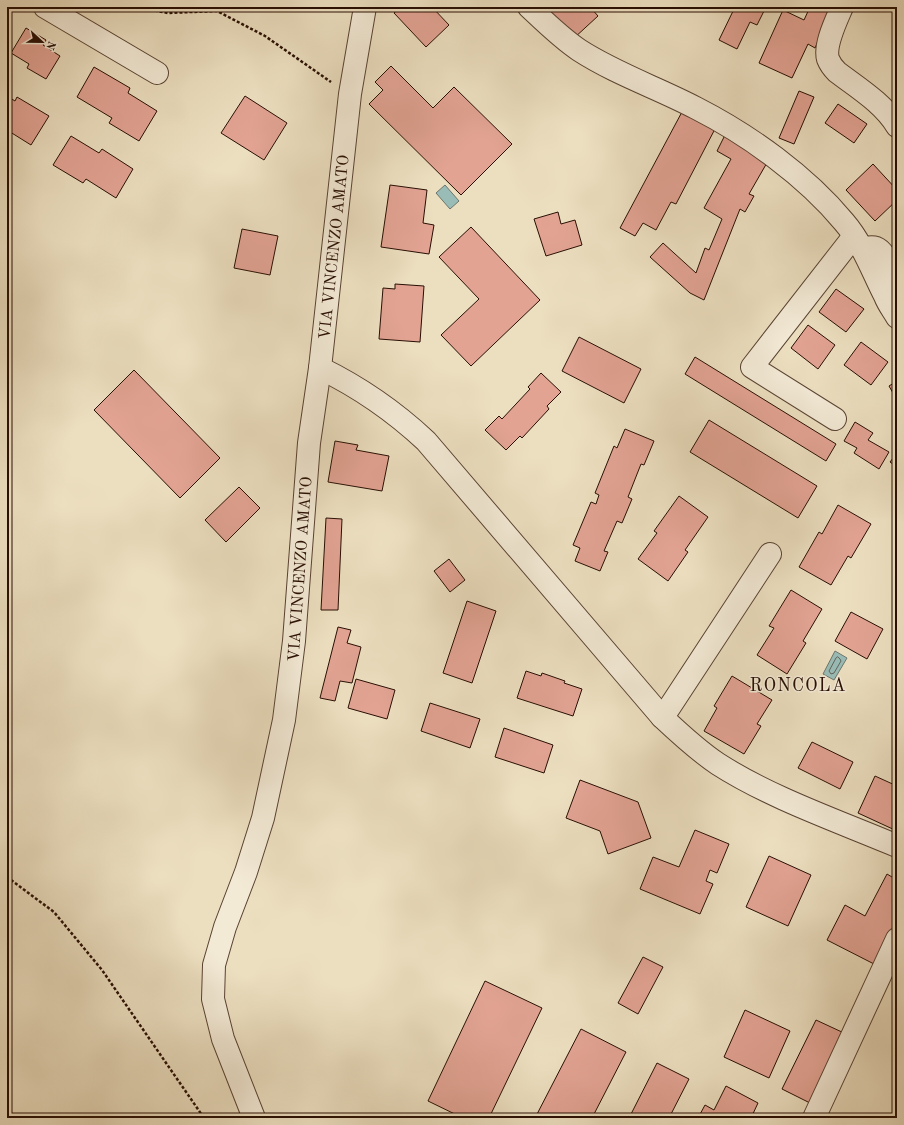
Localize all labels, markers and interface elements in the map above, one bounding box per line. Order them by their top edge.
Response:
north arrow [22,22,62,62]
text: N [43,39,57,52]
street label: VIA VINCENZO AMATO [317,154,353,340]
street label: VIA VINCENZO AMATO [287,476,315,662]
district label: RONCOLA [750,677,846,695]

